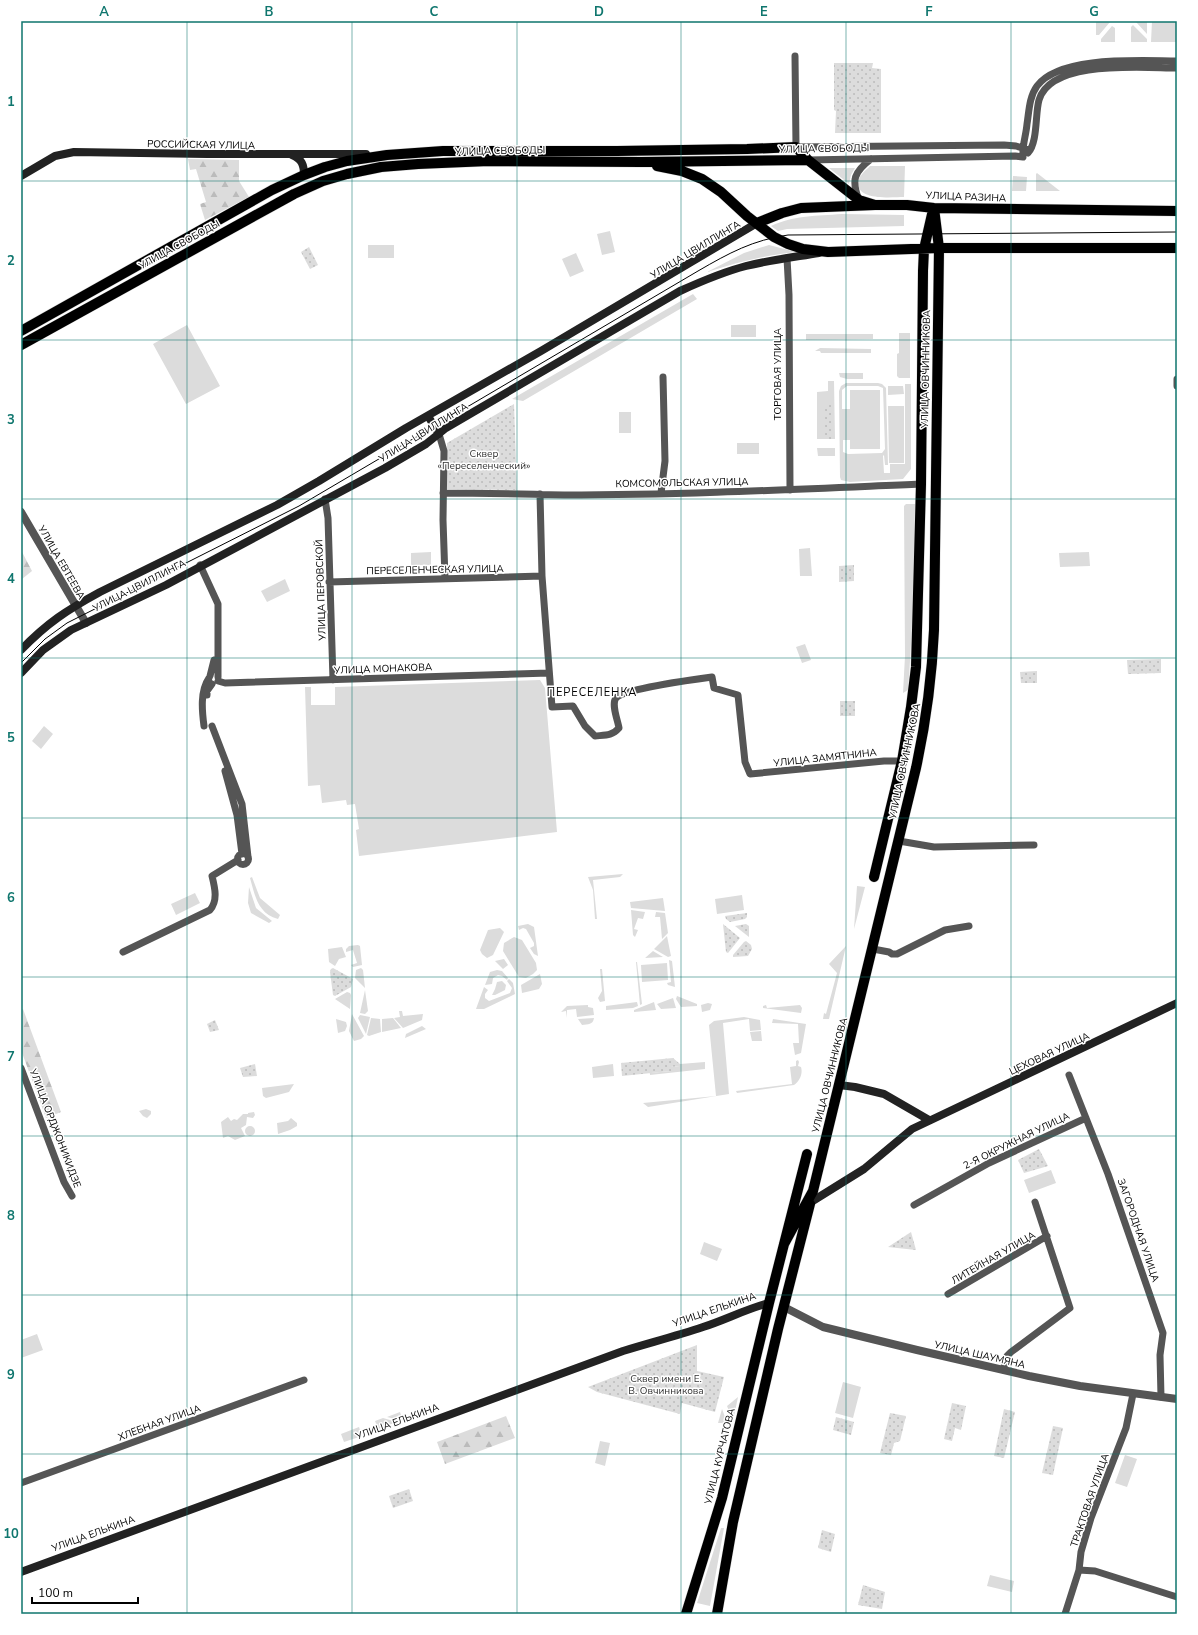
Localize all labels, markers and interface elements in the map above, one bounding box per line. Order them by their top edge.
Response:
text: A [99,3,109,21]
text: B [265,3,274,21]
text: C [430,3,439,21]
text: D [594,3,604,21]
text: E [760,3,768,21]
text: F [925,3,933,21]
text: G [1089,3,1099,21]
text: 1 [7,93,15,111]
street label: РОССИЙСКАЯ УЛИЦА [147,137,256,153]
street label: УЛИЦА СВОБОДЫ [778,141,869,157]
street label: УЛИЦА СВОБОДЫ [454,143,545,159]
street label: УЛИЦА РАЗИНА [924,189,1007,205]
street label: УЛИЦА СВОБОДЫ [136,217,222,273]
street label: УЛИЦА ЦВИЛЛИНГА [647,217,744,283]
text: 2 [7,252,15,270]
street label: УЛИЦА ОВЧИННИКОВА [918,309,934,429]
street label: ТОРГОВАЯ УЛИЦА [771,327,785,420]
street label: УЛИЦА ЦВИЛЛИНГА [375,399,471,467]
text: 3 [7,411,15,429]
park label: Сквер «Переселенческий» [438,447,530,473]
street label: КОМСОМОЛЬСКАЯ УЛИЦА [615,475,749,491]
street label: УЛИЦА ЕВТЕЕВА [34,522,88,603]
street label: УЛИЦА ПЕРОВСКОЙ [312,539,330,642]
street label: УЛИЦА ЦВИЛЛИНГА [90,556,189,616]
street label: ПЕРЕСЕЛЕНЧЕСКАЯ УЛИЦА [366,562,505,578]
text: 4 [7,570,15,588]
street label: УЛИЦА МОНАКОВА [333,660,433,678]
district label: ПЕРЕСЕЛЕНКА [547,685,637,700]
street label: УЛИЦА ОВЧИННИКОВА [886,701,924,821]
text: 5 [7,729,15,747]
street label: УЛИЦА ЗАМЯТНИНА [772,746,878,770]
text: 6 [7,889,15,907]
street label: УЛИЦА ОВЧИННИКОВА [809,1016,851,1135]
street label: ЦЕХОВАЯ УЛИЦА [1007,1029,1093,1079]
text: 7 [7,1048,15,1066]
street label: УЛИЦА ОРДЖОНИКИДЗЕ [26,1066,84,1190]
street label: 2-Я ОКРУЖНАЯ УЛИЦА [961,1109,1073,1173]
street label: ЗАГОРОДНАЯ УЛИЦА [1114,1177,1163,1285]
text: 8 [7,1207,15,1225]
street label: ЛИТЕЙНАЯ УЛИЦА [949,1228,1039,1288]
street label: УЛИЦА ЕЛЬКИНА [670,1289,759,1331]
street label: УЛИЦА ШАУМЯНА [932,1337,1027,1372]
text: 9 [7,1366,15,1384]
park label: Сквер имени Е. В. Овчинникова [628,1372,704,1398]
street label: УЛИЦА ЕЛЬКИНА [353,1400,442,1444]
street label: ХЛЕБНАЯ УЛИЦА [116,1401,203,1444]
street label: УЛИЦА КУРЧАТОВА [701,1406,739,1507]
street label: ТРАКТОВАЯ УЛИЦА [1067,1451,1113,1549]
street label: УЛИЦА ЕЛЬКИНА [49,1512,138,1556]
text: 10 [3,1525,19,1543]
scale bar [32,1579,138,1605]
text: 100 m [38,1585,73,1601]

